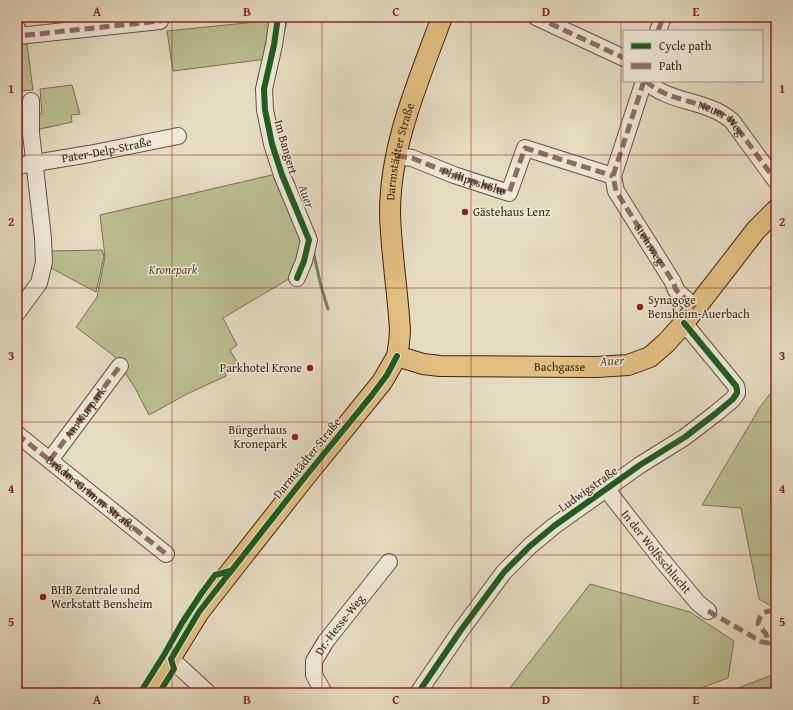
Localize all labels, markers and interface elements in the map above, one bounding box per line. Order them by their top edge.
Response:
text: A [93,2,102,21]
text: B [243,2,251,21]
text: C [392,2,400,21]
text: D [542,2,550,21]
text: E [693,2,700,21]
legend [623,30,763,82]
text: Cycle path [659,37,712,54]
text: Path [659,57,682,74]
text: 1 [8,79,14,98]
text: 1 [779,79,785,98]
street label: Neuer Weg [696,96,749,139]
street label: Darmstädter Straße [381,100,418,201]
street label: Im Bangert [271,118,303,177]
street label: Pater-Delp-Straße [60,132,153,166]
street label: Philippshöhe [439,162,508,199]
water label: Auer [293,181,320,212]
place label: Gästehaus Lenz [473,203,550,220]
marker: Gästehaus Lenz [460,207,470,217]
text: 2 [8,212,15,231]
text: 2 [779,212,786,231]
street label: Steinweg [630,220,669,268]
park label: Kronepark [148,261,198,278]
place label: Synagoge Bensheim-Auerbach [648,291,750,322]
marker: Synagoge Bensheim-Auerbach [635,302,645,312]
text: 3 [8,346,14,365]
text: 3 [779,346,785,365]
water label: Auer [599,351,626,370]
street label: Bachgasse [534,358,586,375]
place label: Parkhotel Krone [220,359,302,376]
marker: Parkhotel Krone [305,363,315,373]
street label: Am Kurpark [60,382,111,442]
street label: Darmstädter Straße [269,413,345,502]
place label: Bürgerhaus Kronepark [229,421,288,452]
marker: Bürgerhaus Kronepark [290,432,300,442]
street label: Brüder-Grimm-Straße [42,452,140,535]
street label: Ludwigstraße [555,462,621,515]
text: 4 [8,479,15,498]
text: 4 [779,479,786,498]
street label: In der Wolfsschlucht [618,506,696,598]
place label: BHB Zentrale und Werkstatt Bensheim [51,581,153,612]
street label: Dr.-Hesse-Weg [310,590,368,658]
marker: BHB Zentrale und Werkstatt Bensheim [38,592,48,602]
text: 5 [8,612,15,631]
text: 5 [779,612,786,631]
text: A [93,690,102,709]
text: B [243,690,251,709]
text: C [392,690,400,709]
text: D [542,690,550,709]
text: E [693,690,700,709]

